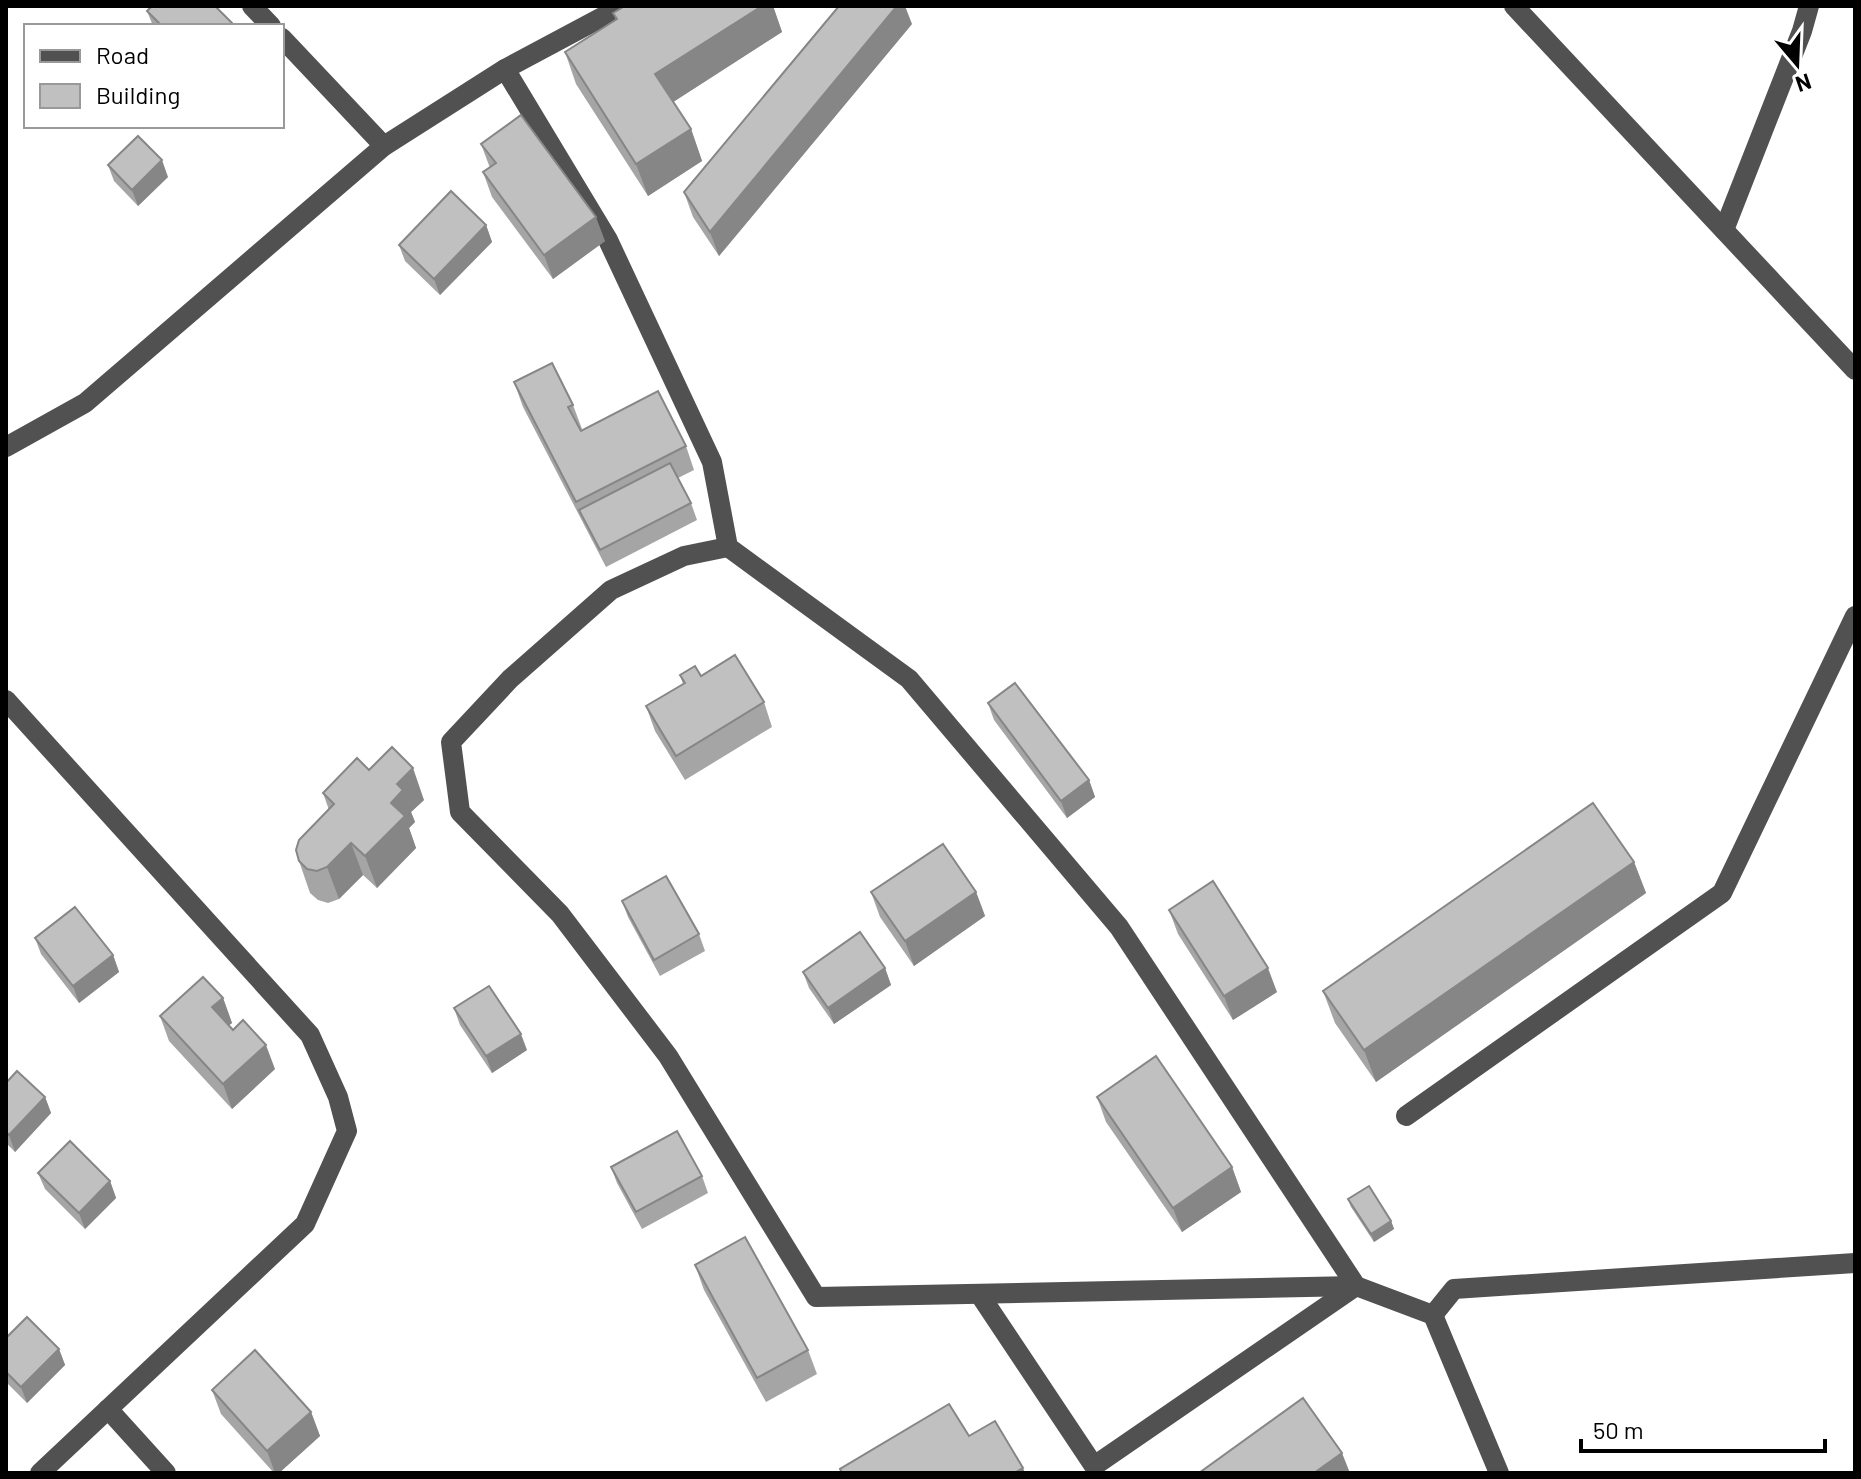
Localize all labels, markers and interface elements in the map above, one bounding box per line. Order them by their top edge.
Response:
legend [24,24,284,128]
north arrow [1757,24,1837,104]
text: Road [96,40,149,69]
text: N [1793,69,1815,99]
text: Building [96,80,180,109]
scale bar [1581,1403,1825,1453]
text: 50 m [1593,1415,1644,1444]

